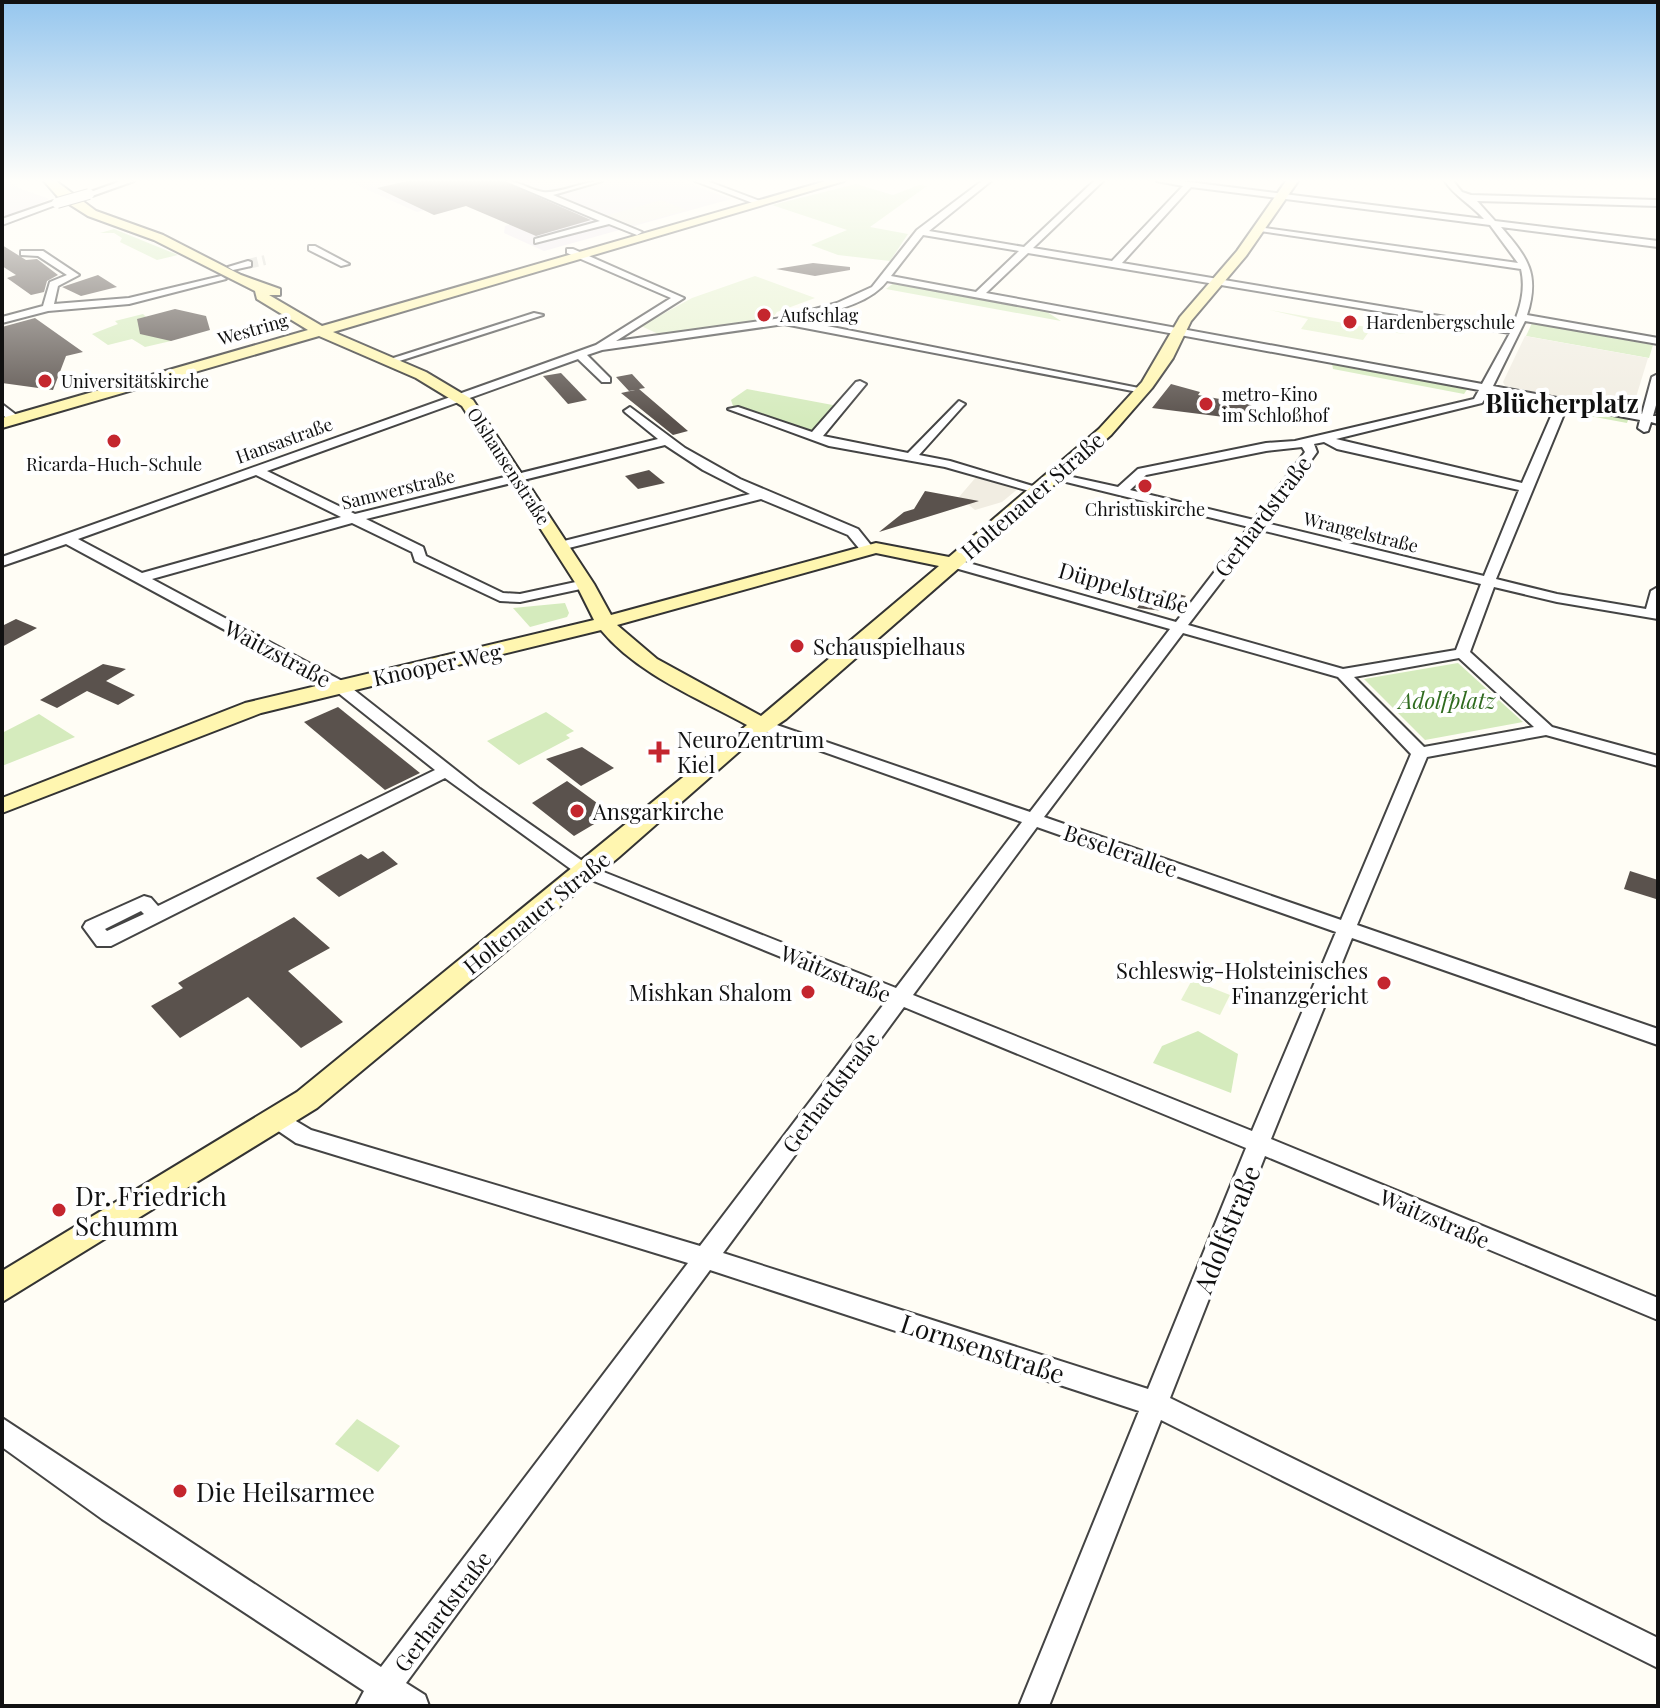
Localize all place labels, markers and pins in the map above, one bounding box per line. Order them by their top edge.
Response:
place label: Aufschlag [779,303,859,327]
marker: Aufschlag [755,306,773,324]
place label: Hardenbergschule [1366,310,1515,334]
marker: Hardenbergschule [1341,313,1359,331]
place label: Universitätskirche [61,369,209,393]
marker: Universitätskirche [36,372,54,390]
place label: metro-Kino im Schloßhof [1222,382,1331,427]
marker: metro-Kino im Schloßhof [1197,395,1215,413]
marker: Ricarda-Huch-Schule [105,432,123,450]
place label: Ricarda-Huch-Schule [26,452,202,476]
marker: Christuskirche [1136,477,1154,495]
place label: Christuskirche [1085,497,1205,521]
place label: Schauspielhaus [813,631,965,661]
marker: Schauspielhaus [788,637,806,655]
place label: NeuroZentrum Kiel [677,724,825,779]
marker: NeuroZentrum Kiel [648,741,670,763]
place label: Ansgarkirche [592,796,724,826]
marker: Ansgarkirche [568,802,586,820]
place label: Schleswig-Holsteinisches Finanzgericht [1116,955,1369,1010]
marker: Schleswig-Holsteinisches Finanzgericht [1375,974,1393,992]
place label: Mishkan Shalom [629,977,792,1007]
marker: Mishkan Shalom [799,983,817,1001]
place label: Dr. Friedrich Schumm [75,1178,227,1243]
marker: Dr. Friedrich Schumm [50,1201,68,1219]
place label: Die Heilsarmee [196,1474,375,1509]
marker: Die Heilsarmee [171,1482,189,1500]

